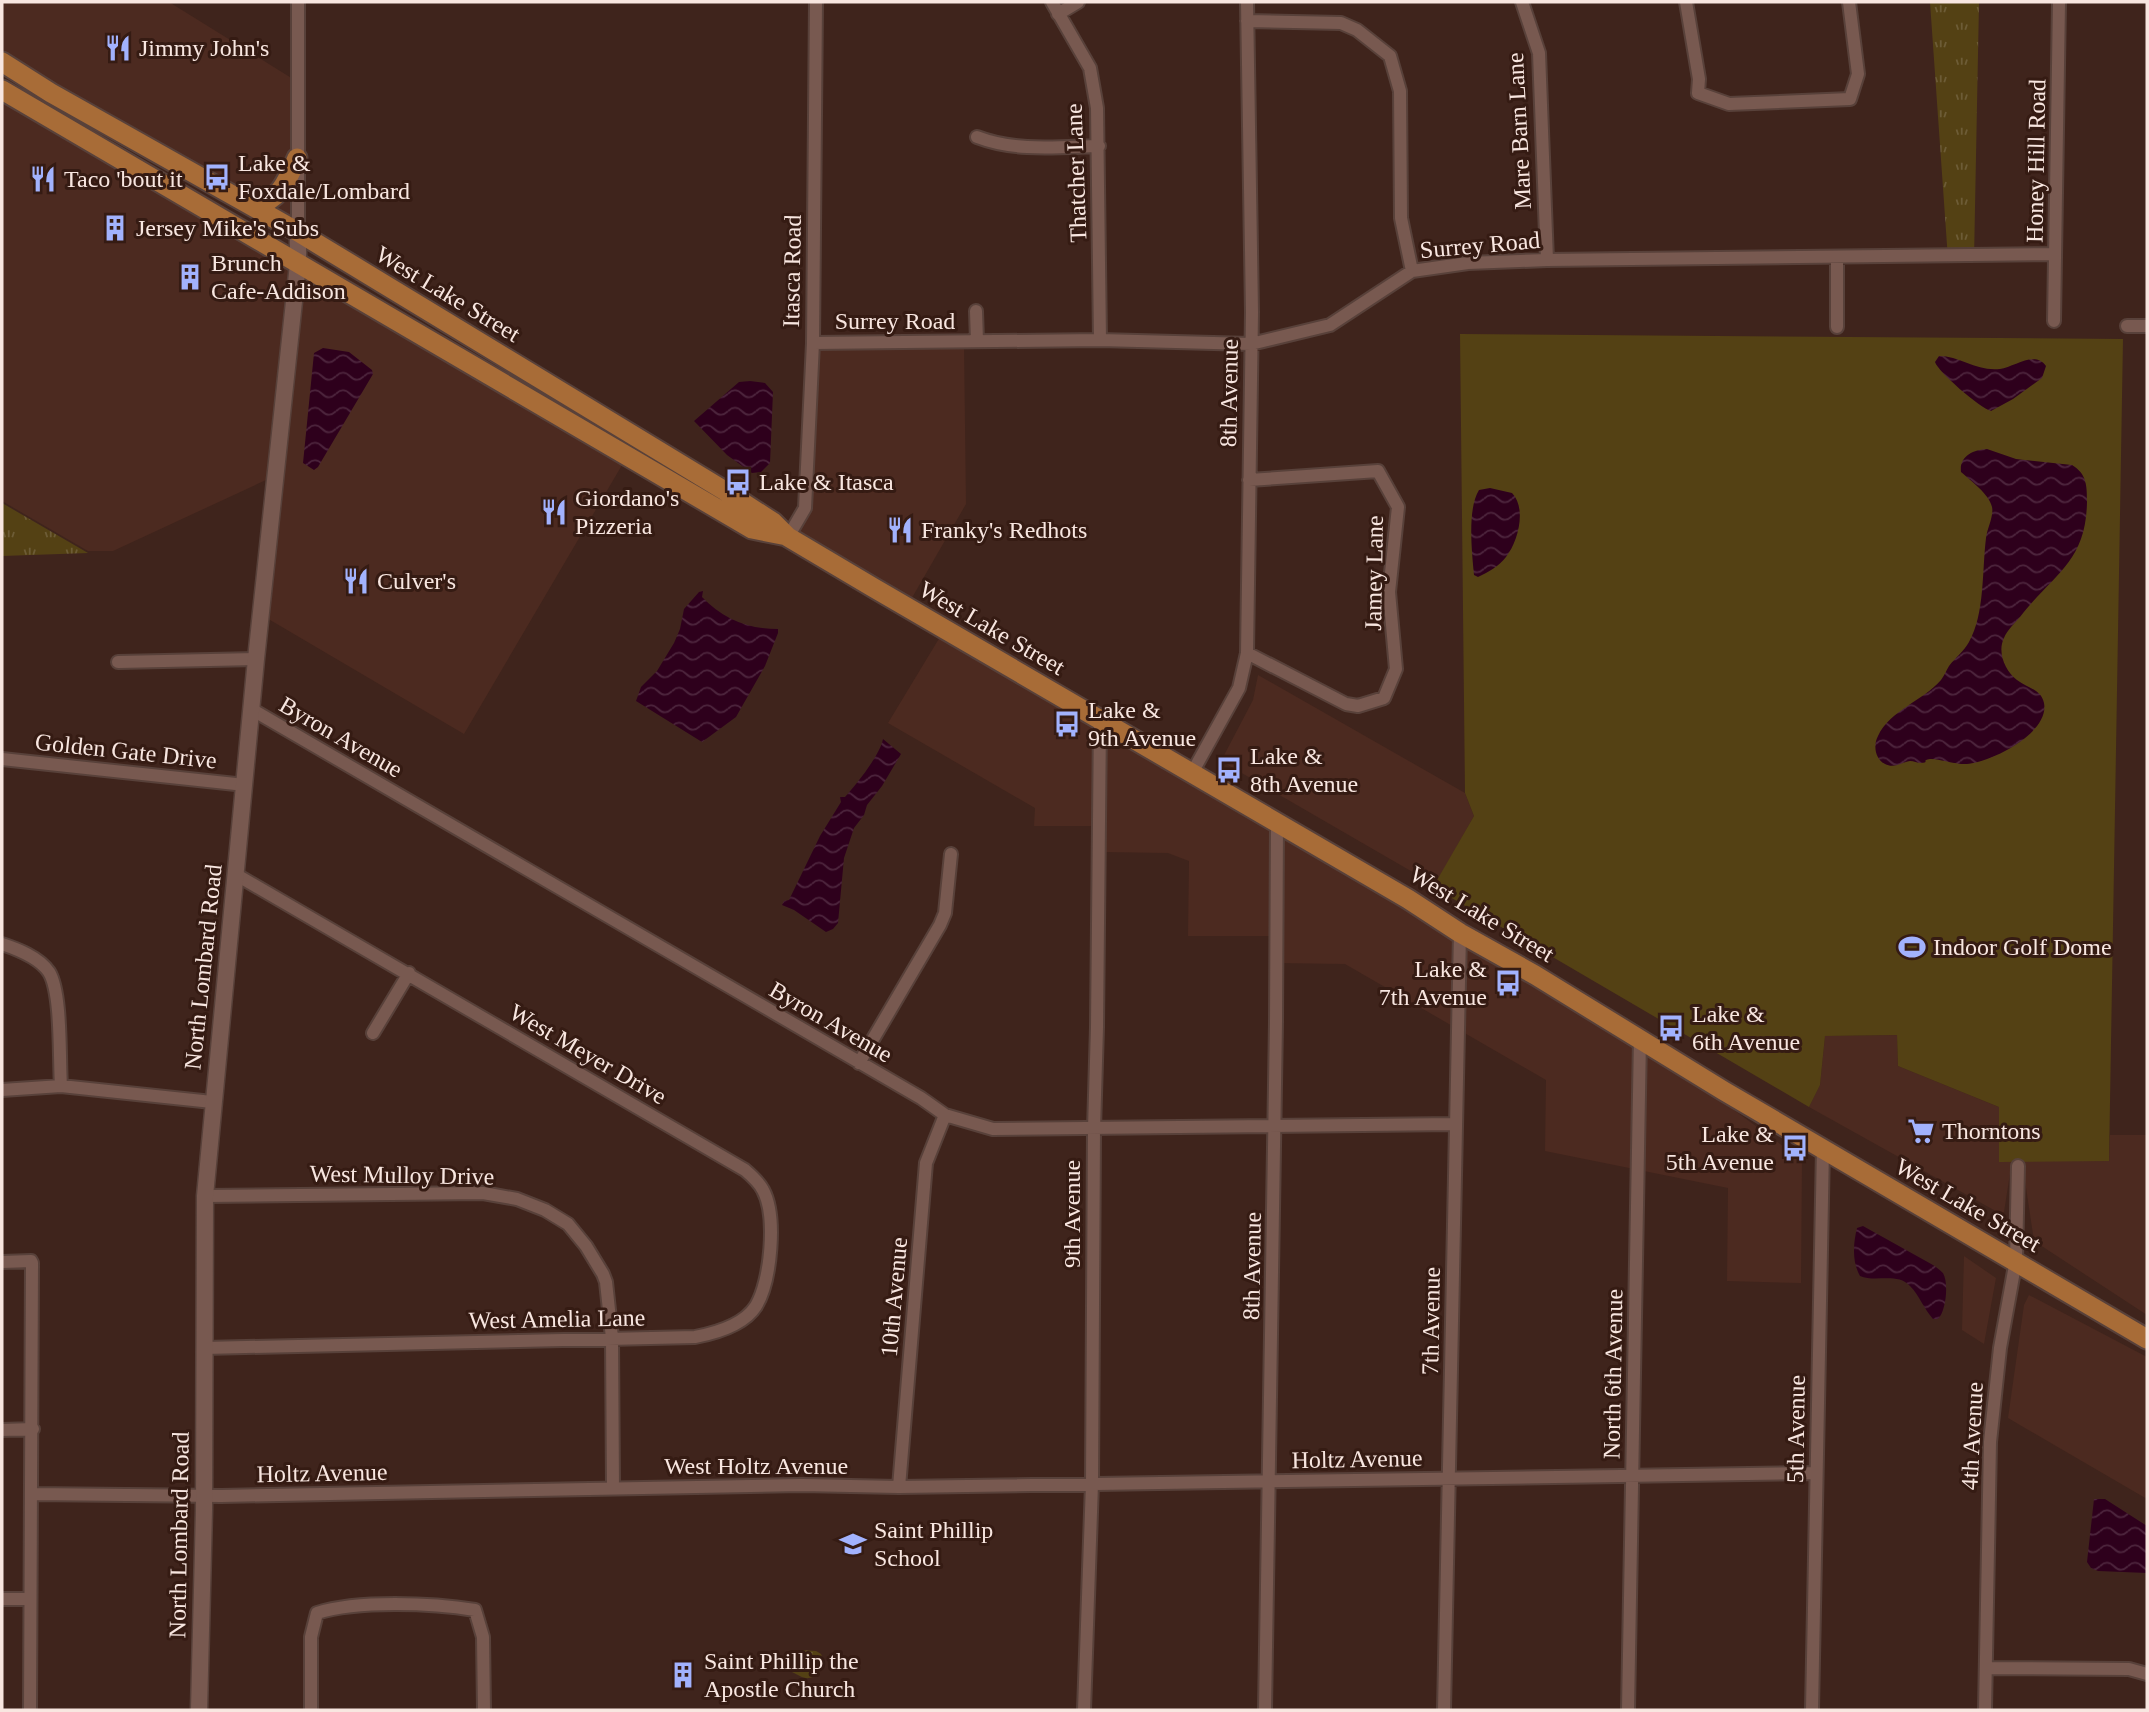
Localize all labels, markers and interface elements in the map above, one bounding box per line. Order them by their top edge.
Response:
restaurant icon: Jimmy John's [103,33,133,63]
place label: Jimmy John's [139,35,269,61]
street label: Mare Barn Lane [1502,52,1536,210]
street label: Honey Hill Road [2022,79,2050,243]
street label: Thatcher Lane [1061,103,1091,243]
place label: Lake & Foxdale/Lombard [238,150,410,204]
bus stop icon: Lake & Foxdale/Lombard [202,162,232,192]
restaurant icon: Taco 'bout it [28,164,58,194]
place label: Taco 'bout it [64,166,183,192]
building icon: Jersey Mike's Subs [100,213,130,243]
street label: Itasca Road [778,214,806,328]
place label: Jersey Mike's Subs [136,215,319,241]
street label: Surrey Road [1419,227,1541,263]
street label: West Lake Street [371,241,525,347]
place label: Brunch Cafe-Addison [211,250,346,304]
building icon: Brunch Cafe-Addison [175,262,205,292]
street label: Surrey Road [835,308,955,334]
street label: 8th Avenue [1215,339,1243,447]
bus stop icon: Lake & Itasca [723,467,753,497]
place label: Lake & Itasca [759,469,894,495]
place label: Giordano's Pizzeria [575,485,679,539]
restaurant icon: Giordano's Pizzeria [539,497,569,527]
restaurant icon: Franky's Redhots [885,515,915,545]
street label: Jamey Lane [1360,515,1388,631]
place label: Franky's Redhots [921,517,1087,543]
restaurant icon: Culver's [341,566,371,596]
place label: Culver's [377,568,456,594]
street label: West Lake Street [915,576,1070,680]
street label: Byron Avenue [275,691,407,783]
place label: Lake & 9th Avenue [1088,697,1196,751]
bus stop icon: Lake & 9th Avenue [1052,709,1082,739]
street label: Golden Gate Drive [34,729,218,773]
place label: Lake & 8th Avenue [1250,743,1358,797]
bus stop icon: Lake & 8th Avenue [1214,755,1244,785]
street label: West Lake Street [1405,861,1559,967]
street label: North Lombard Road [179,863,227,1071]
sports icon: Indoor Golf Dome [1897,932,1927,962]
place label: Indoor Golf Dome [1933,934,2112,960]
place label: Lake & 7th Avenue [1379,956,1487,1010]
bus stop icon: Lake & 7th Avenue [1493,968,1523,998]
street label: Byron Avenue [765,976,897,1068]
street label: West Meyer Drive [505,999,671,1109]
place label: Lake & 6th Avenue [1692,1001,1800,1055]
bus stop icon: Lake & 6th Avenue [1656,1013,1686,1043]
supermarket icon: Thorntons [1906,1116,1936,1146]
place label: Thorntons [1942,1118,2041,1144]
place label: Lake & 5th Avenue [1666,1121,1774,1175]
bus stop icon: Lake & 5th Avenue [1780,1133,1810,1163]
street label: West Lake Street [1891,1153,2046,1257]
street label: West Mulloy Drive [309,1160,495,1190]
street label: 9th Avenue [1059,1160,1085,1268]
street label: 8th Avenue [1238,1212,1266,1320]
street label: 10th Avenue [876,1236,912,1358]
street label: 7th Avenue [1417,1267,1445,1375]
street label: North 6th Avenue [1599,1289,1627,1459]
street label: West Amelia Lane [468,1304,646,1334]
street label: 5th Avenue [1782,1375,1810,1483]
street label: 4th Avenue [1956,1381,1988,1491]
street label: North Lombard Road [164,1431,194,1639]
street label: Holtz Avenue [1291,1445,1423,1473]
street label: West Holtz Avenue [664,1453,848,1479]
street label: Holtz Avenue [256,1459,388,1487]
place label: Saint Phillip School [874,1517,993,1571]
school or university icon: Saint Phillip School [838,1529,868,1559]
place label: Saint Phillip the Apostle Church [704,1648,859,1702]
building icon: Saint Phillip the Apostle Church [668,1660,698,1690]

